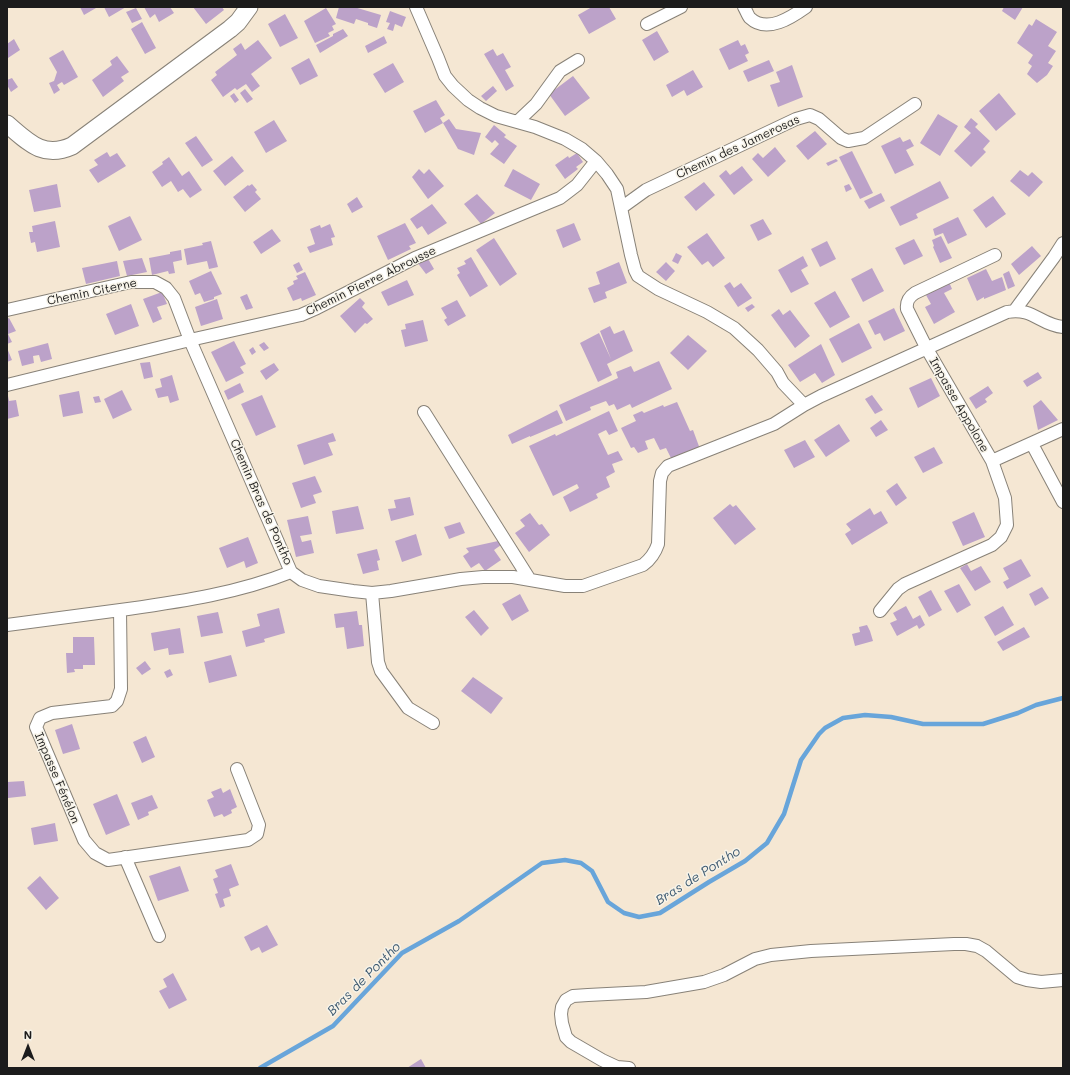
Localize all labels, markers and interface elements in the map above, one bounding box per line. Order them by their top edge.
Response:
street label: Chemin des Jamerosas [674,112,802,182]
street label: Chemin Pierre Abrousse [304,243,438,319]
street label: Chemin Citerne [46,275,138,309]
street label: Impasse Appolone [926,355,992,455]
street label: Chemin Bras de Pontho [227,437,295,567]
street label: Impasse Fénélon [31,730,83,826]
water label: Bras de Pontho [653,844,743,908]
water label: Bras de Pontho [324,939,404,1019]
north arrow [8,1027,48,1067]
text: N [24,1027,32,1042]

